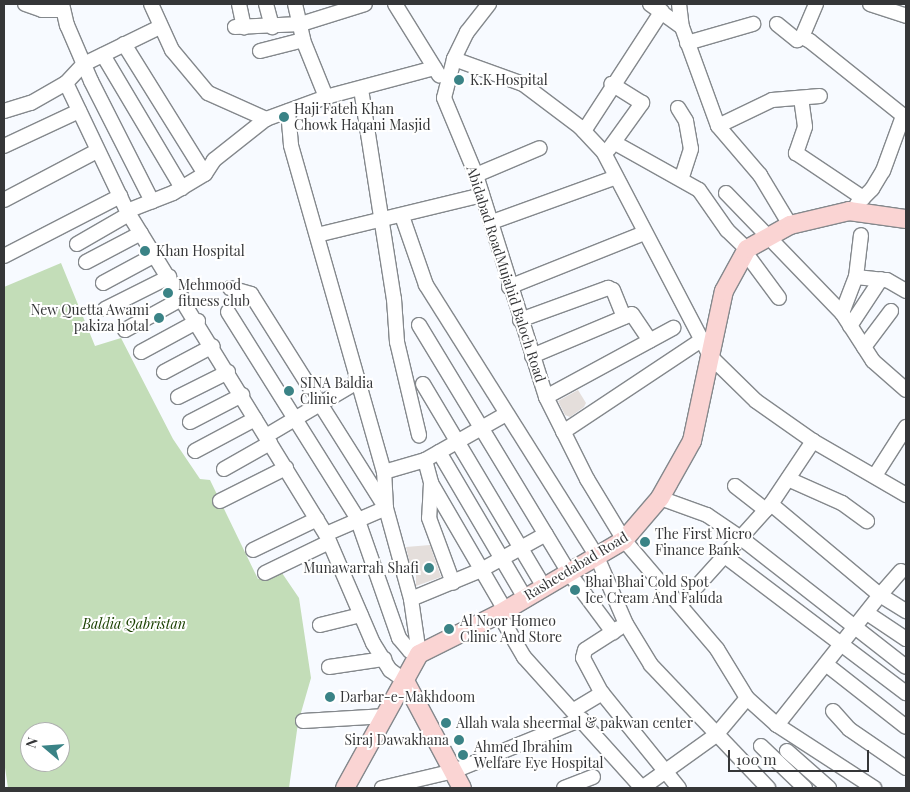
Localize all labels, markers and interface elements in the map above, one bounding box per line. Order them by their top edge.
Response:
place label: K.K Hospital [470,72,548,88]
marker: K.K Hospital [452,73,466,87]
place label: Haji Fateh Khan Chowk Haqani Masjid [294,101,431,134]
marker: Haji Fateh Khan Chowk Haqani Masjid [278,111,290,123]
street label: Abidabad RoadMujahid Baloch Road [463,164,549,384]
place label: Khan Hospital [156,243,245,259]
marker: Khan Hospital [138,244,152,258]
place label: Mehmood fitness club [178,277,250,310]
marker: Mehmood fitness club [162,287,174,299]
place label: New Quetta Awami pakiza hotal [30,302,149,334]
marker: New Quetta Awami pakiza hotal [153,312,165,324]
place label: SINA Baldia Clinic [300,375,373,408]
marker: SINA Baldia Clinic [282,384,296,398]
place label: The First Micro Finance Bank [655,526,752,558]
street label: Rasheedabad Road [521,528,631,604]
marker: The First Micro Finance Bank [639,536,651,548]
place label: Munawarrah Shafi [303,560,419,576]
marker: Munawarrah Shafi [423,562,435,574]
place label: Bhai Bhai Cold Spot Ice Cream And Faluda [585,574,723,606]
marker: Bhai Bhai Cold Spot Ice Cream And Faluda [569,584,581,596]
place label: Al Noor Homeo Clinic And Store [460,613,563,646]
park label: Baldia Qabristan [82,616,186,632]
marker: Al Noor Homeo Clinic And Store [442,622,456,636]
place label: Darbar-e-Makhdoom [340,689,475,705]
marker: Darbar-e-Makhdoom [324,691,336,703]
place label: Allah wala sheermal & pakwan center [456,715,693,731]
marker: Allah wala sheermal & pakwan center [440,717,452,729]
north arrow [20,722,70,772]
place label: Siraj Dawakhana [344,732,449,748]
marker: Siraj Dawakhana [453,734,465,746]
text: N [21,735,42,750]
place label: Ahmed Ibrahim Welfare Eye Hospital [474,739,603,772]
scale bar [730,740,871,772]
marker: Ahmed Ibrahim Welfare Eye Hospital [456,748,470,762]
text: 100 m [736,749,777,769]

